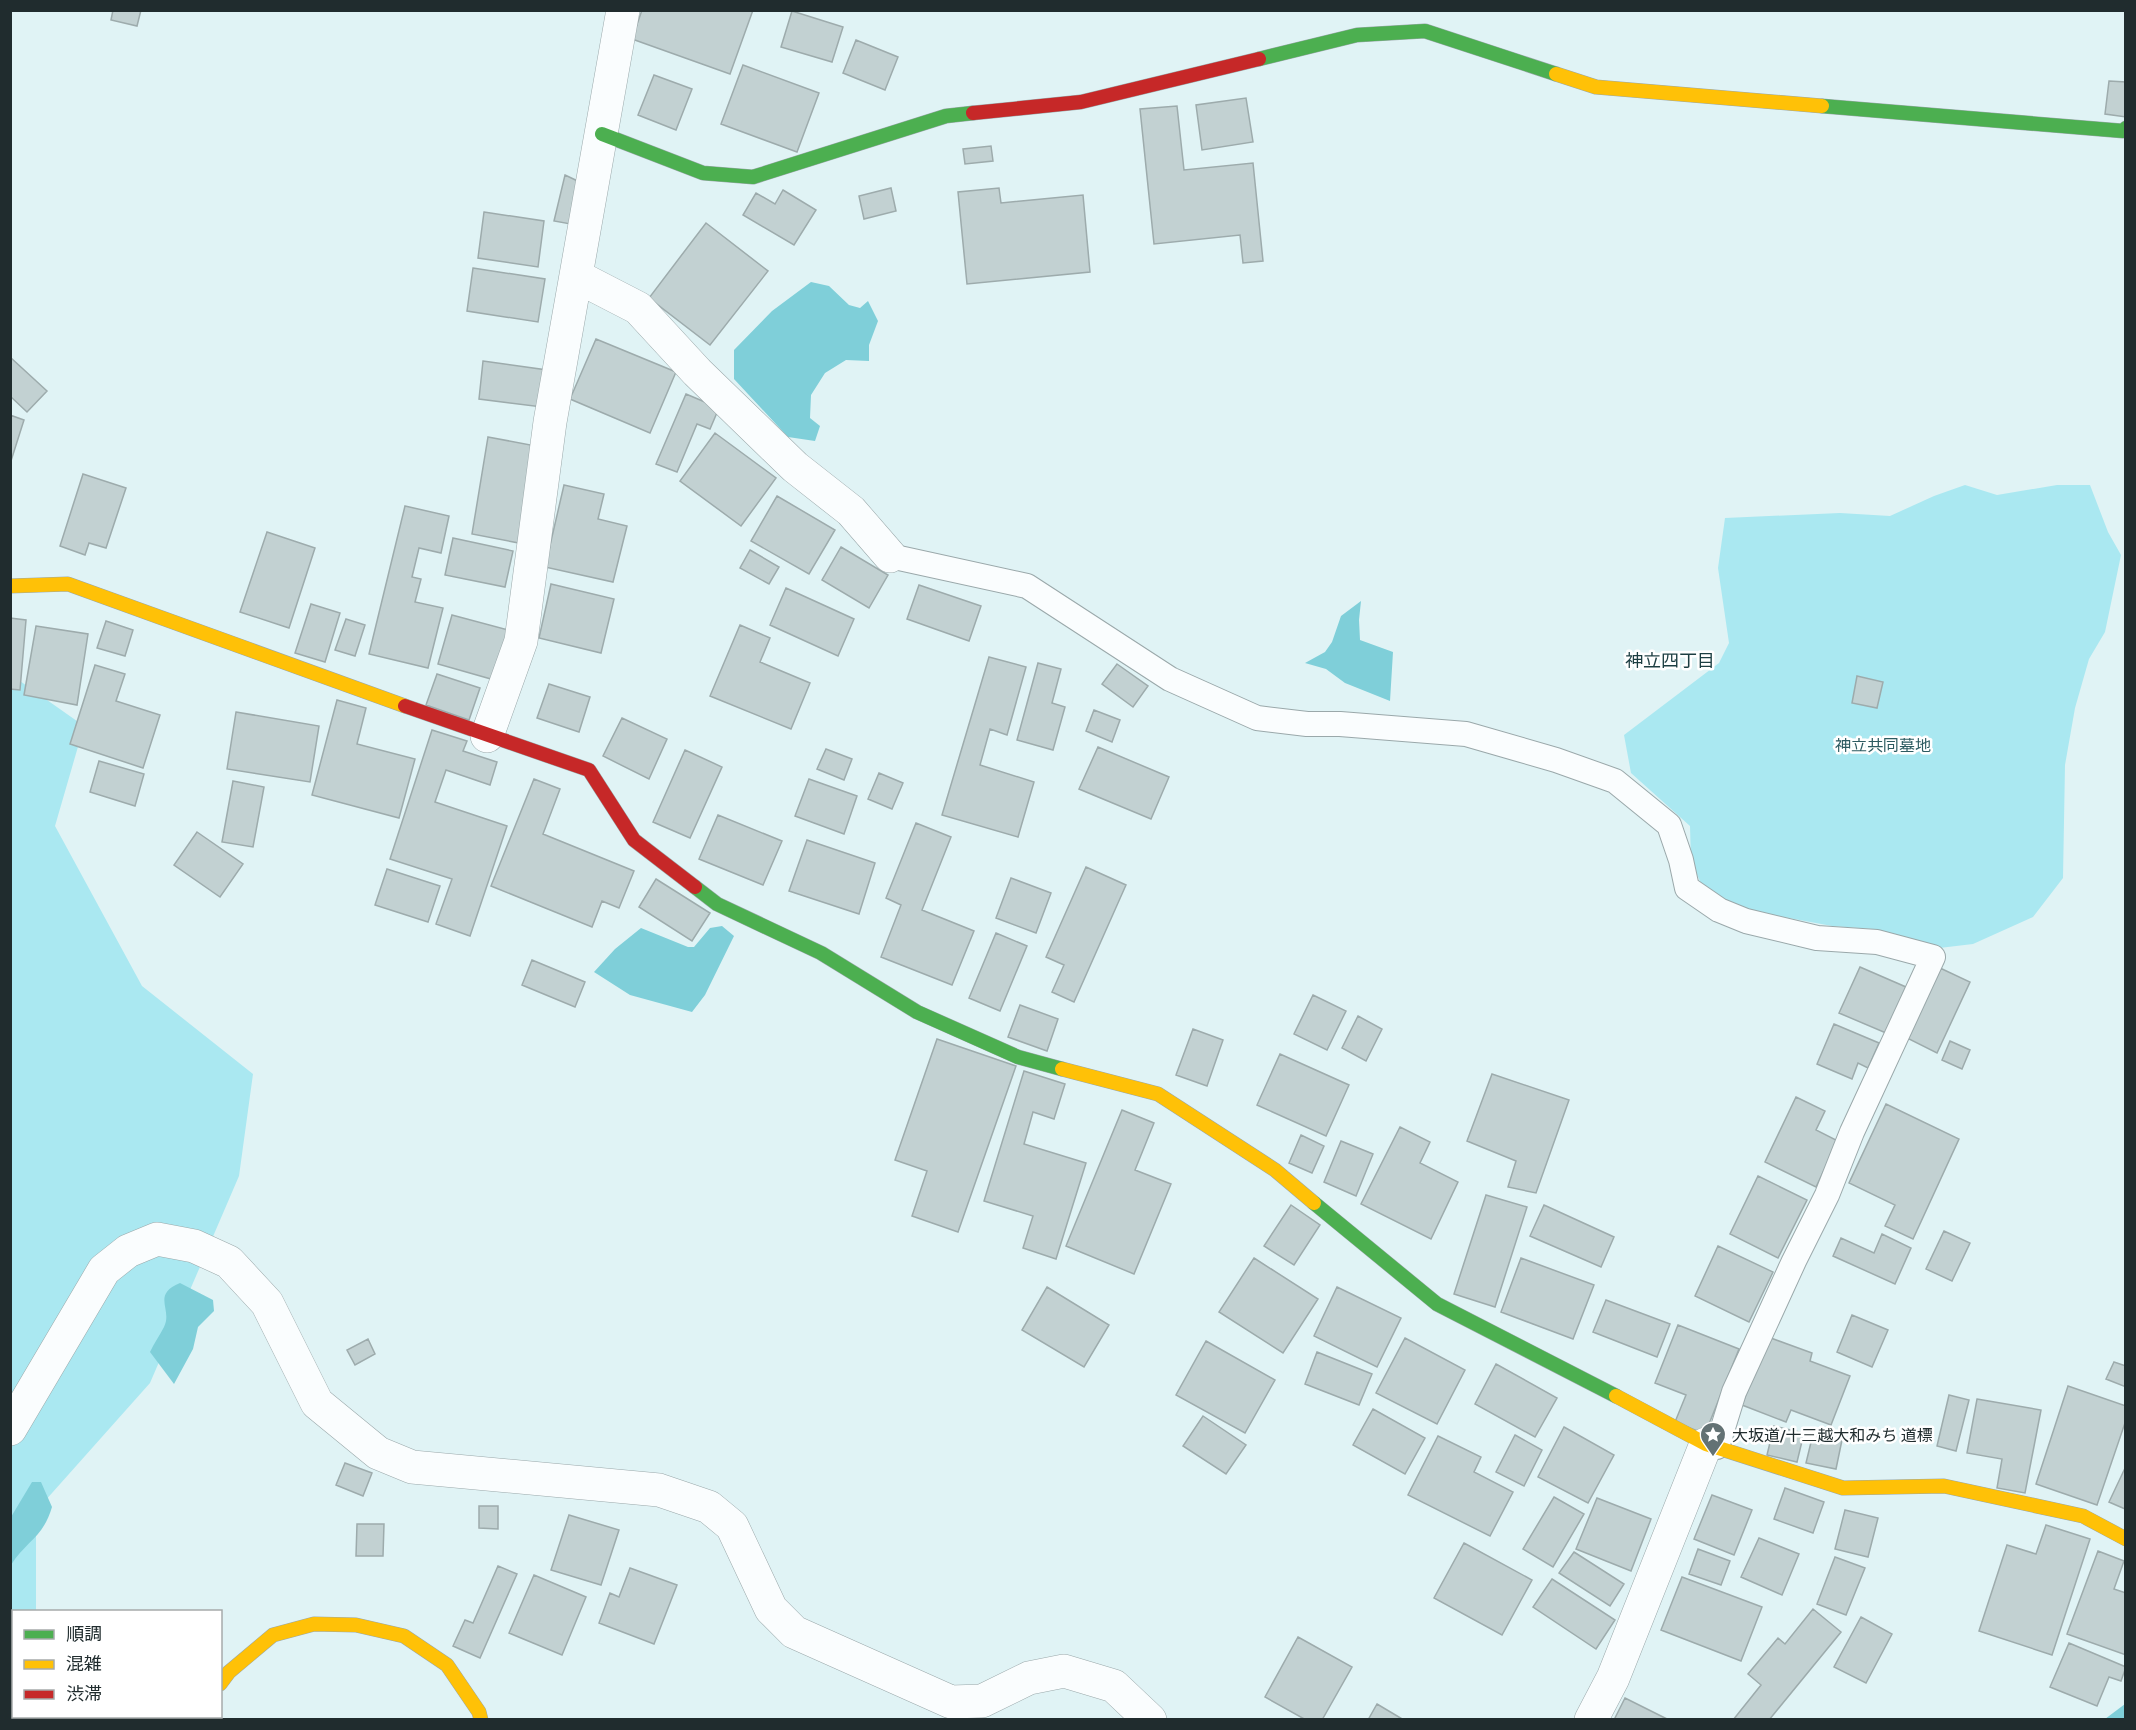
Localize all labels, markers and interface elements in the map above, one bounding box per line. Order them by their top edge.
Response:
district label: 神立四丁目 [1625,650,1715,672]
park label: 神立共同墓地 [1835,736,1931,755]
place icon: 大坂道/十三越大和みち 道標 [1698,1420,1728,1458]
place label: 大坂道/十三越大和みち 道標 [1732,1426,1933,1445]
legend [12,1610,222,1718]
text: 順調 [66,1623,102,1645]
text: 混雑 [66,1653,102,1675]
text: 渋滞 [66,1683,102,1705]

